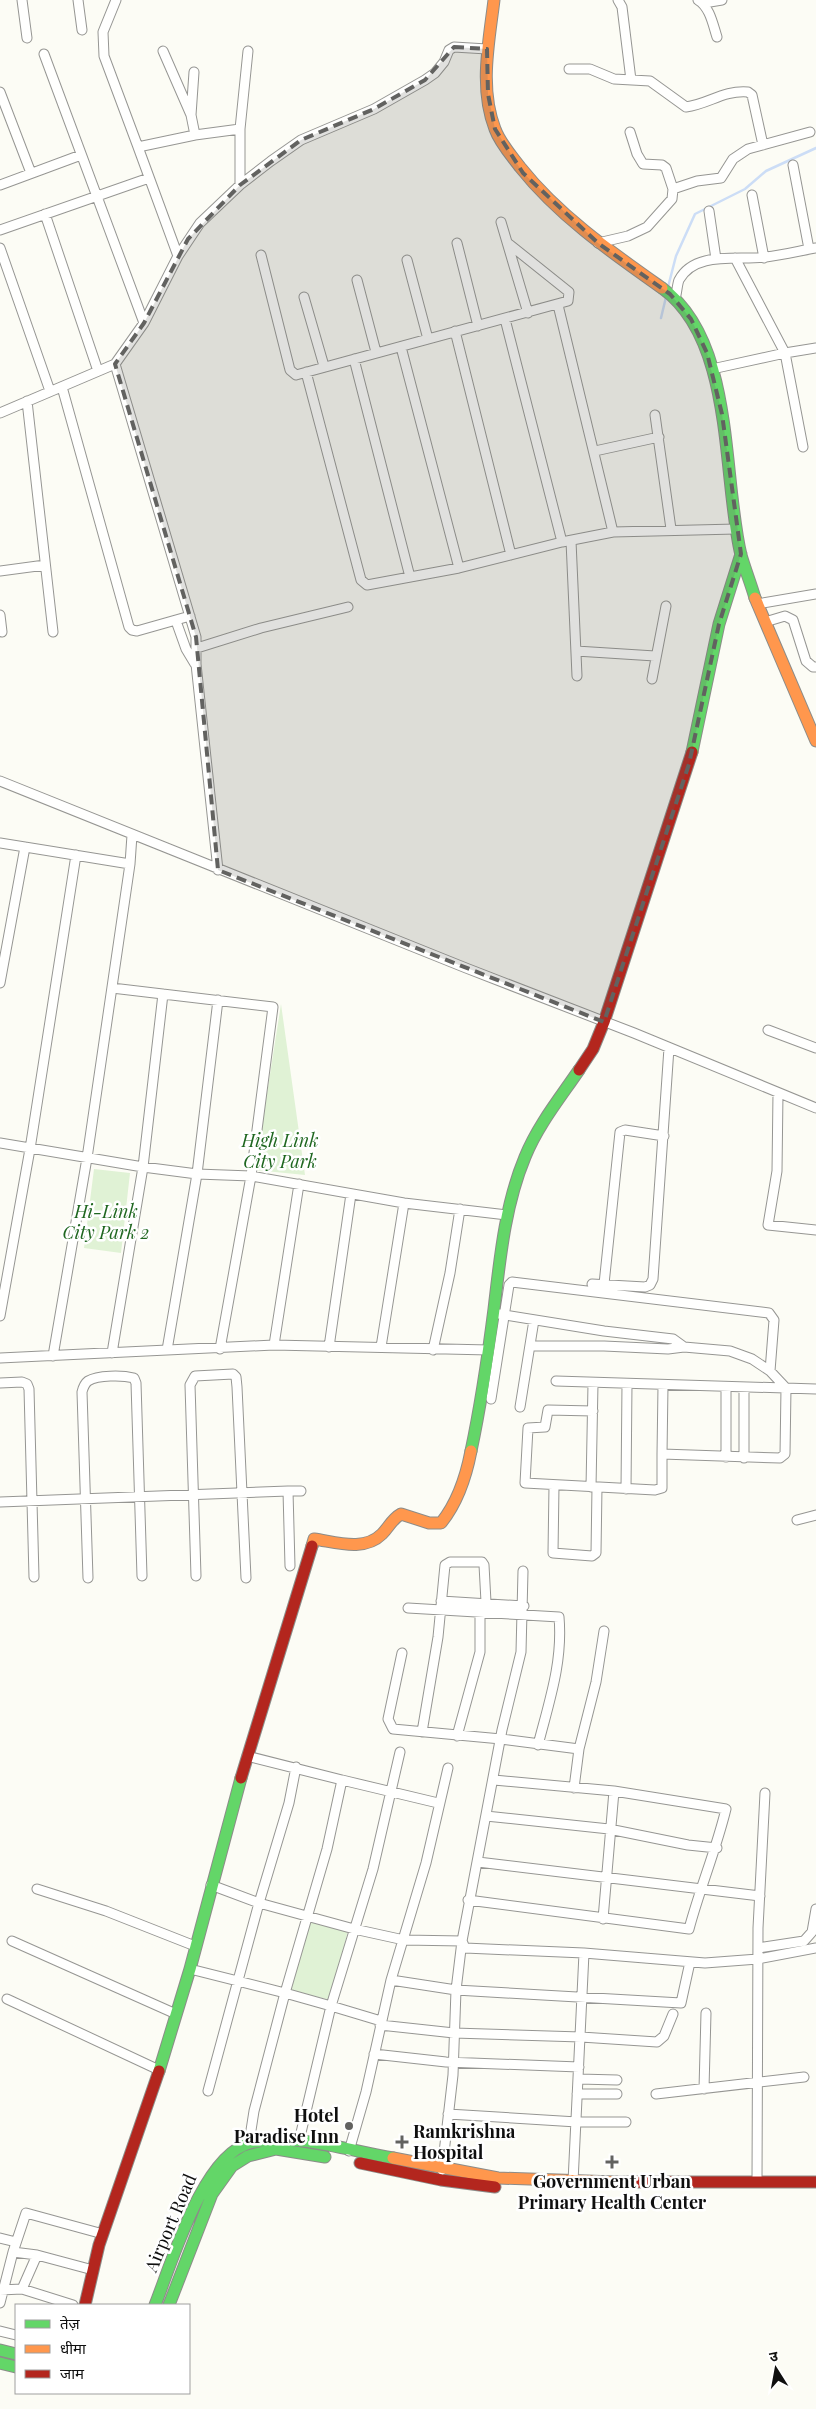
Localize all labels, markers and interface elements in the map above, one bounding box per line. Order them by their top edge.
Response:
park label: High Link City Park [241,1128,318,1173]
park label: Hi-Link City Park 2 [62,1199,150,1244]
place label: Hotel Paradise Inn [234,2103,339,2148]
place label: Ramkrishna Hospital [413,2119,516,2164]
marker: Hotel Paradise Inn [343,2120,355,2132]
marker: Ramkrishna Hospital [395,2135,409,2149]
marker: Government Urban Primary Health Center [605,2155,619,2169]
street label: Airport Road [138,2169,202,2276]
place label: Government Urban Primary Health Center [518,2169,707,2214]
legend [15,2304,190,2394]
text: तेज़ [60,2313,81,2333]
text: धीमा [60,2338,87,2358]
north arrow [751,2344,801,2394]
text: उ [768,2345,780,2366]
text: जाम [60,2363,85,2383]

